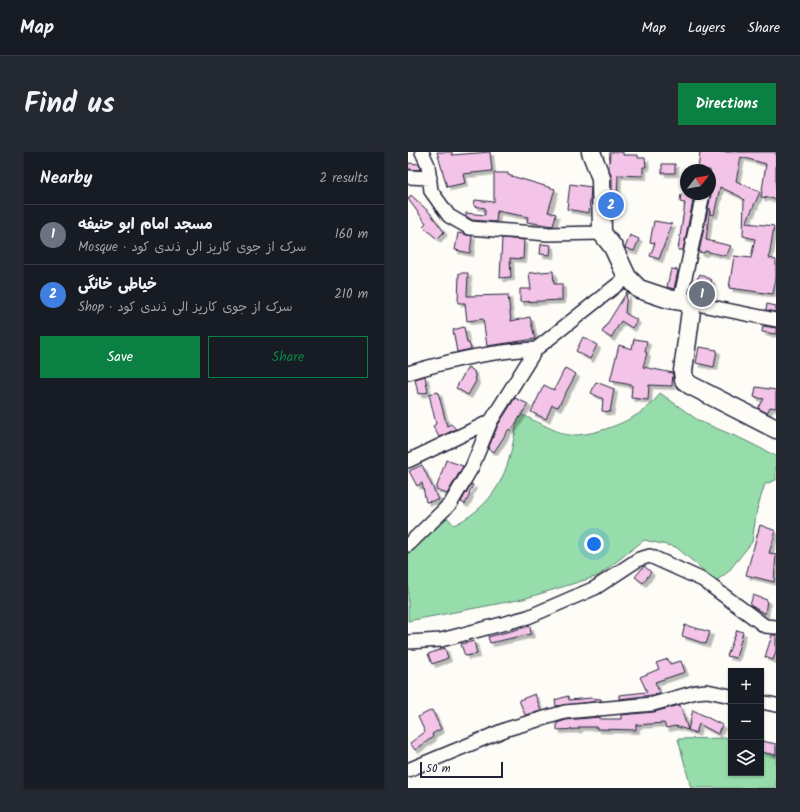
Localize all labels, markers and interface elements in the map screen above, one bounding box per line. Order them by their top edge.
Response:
text: Map [20,13,54,43]
text: Map [642,17,666,39]
text: Layers [688,17,726,39]
text: Share [748,17,780,39]
text: Find us [24,82,115,127]
button: Directions [678,83,776,125]
north arrow [680,164,716,200]
text: Nearby [40,165,92,192]
text: 2 results [320,168,368,189]
pin: 2 [598,190,624,220]
text: مسجد امام ابو حنیفه [78,213,213,237]
text: 1 [51,224,55,245]
text: 160 m [335,224,368,245]
text: Mosque · سرک از جوی کاریز الی ذندی کود [78,237,307,258]
text: خیاطی خانگی [78,273,157,297]
pin: 1 [689,279,715,309]
text: 2 [49,284,57,305]
text: 210 m [334,284,368,305]
text: Shop · سرک از جوی کاریز الی ذندی کود [78,297,293,318]
button: Save [40,336,200,378]
button: Share [208,336,368,378]
your location [584,534,604,554]
map controls [728,668,764,776]
button: + [728,668,764,704]
button: − [728,704,764,740]
button: layers [728,740,764,776]
scale bar [420,760,503,779]
text: 50 m [426,760,451,778]

